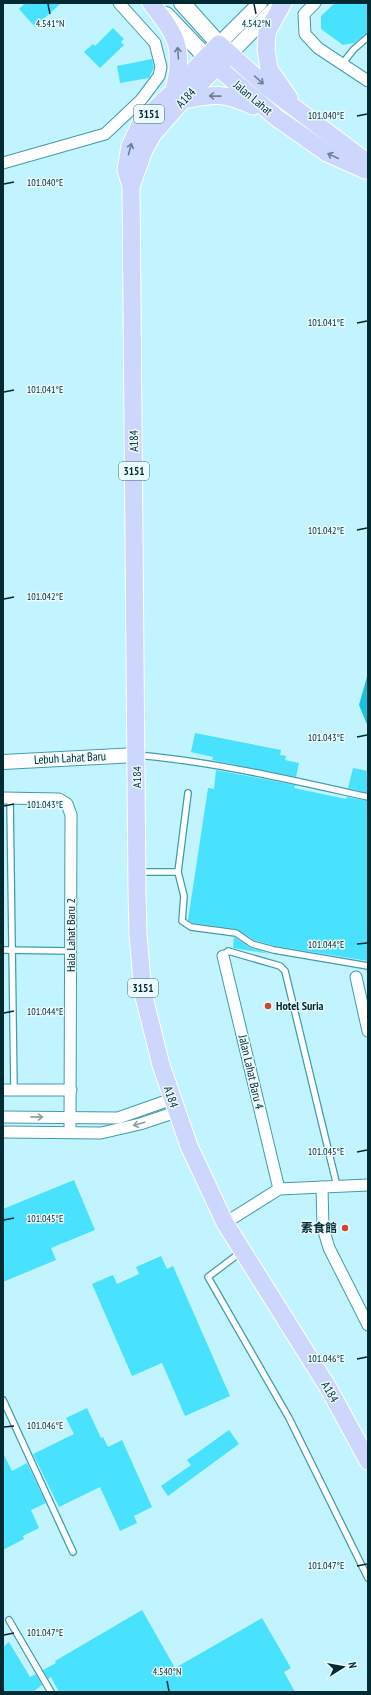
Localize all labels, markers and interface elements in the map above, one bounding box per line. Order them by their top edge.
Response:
text: 4.541°N [36,17,64,30]
text: 4.542°N [242,17,270,30]
one-way arrow [175,47,182,60]
street label: Jalan Lahat [230,76,276,119]
one-way arrow [254,76,265,85]
street label: A184 [173,84,199,111]
one-way arrow [208,92,221,99]
road number: 3151 [134,105,164,123]
text: 101.040°E [308,109,344,122]
one-way arrow [127,143,135,156]
one-way arrow [327,152,339,159]
text: 101.040°E [27,176,63,189]
text: 101.041°E [308,316,344,329]
text: 101.041°E [27,383,63,396]
street label: A184 [126,429,141,452]
road number: 3151 [119,462,149,480]
text: 101.042°E [308,524,344,537]
text: 101.042°E [27,590,63,603]
text: 101.043°E [308,731,344,744]
street label: Lebuh Lahat Baru [34,748,106,767]
street label: A184 [129,765,144,788]
text: 101.043°E [27,798,63,811]
street label: Hala Lahat Baru 2 [63,898,78,972]
text: 101.044°E [308,938,344,951]
road number: 3151 [128,979,158,997]
place label: Hotel Suria [276,998,324,1013]
marker: Hotel Suria [263,1001,273,1011]
text: 101.044°E [27,1005,63,1018]
street label: Jalan Lahat Baru 4 [235,1032,267,1111]
street label: A184 [161,1084,182,1110]
one-way arrow [30,1113,43,1121]
one-way arrow [133,1121,146,1128]
text: 101.045°E [308,1145,344,1158]
text: 101.045°E [27,1212,63,1225]
place label: 素食館 [301,1220,337,1235]
marker: 素食館 [340,1223,350,1233]
text: 101.046°E [308,1352,344,1365]
street label: A184 [318,1379,343,1405]
text: 101.046°E [27,1419,63,1432]
text: 101.047°E [308,1559,344,1572]
text: 101.047°E [27,1626,63,1639]
north arrow [323,1647,363,1687]
text: N [345,1661,360,1669]
text: 4.540°N [153,1665,181,1678]

